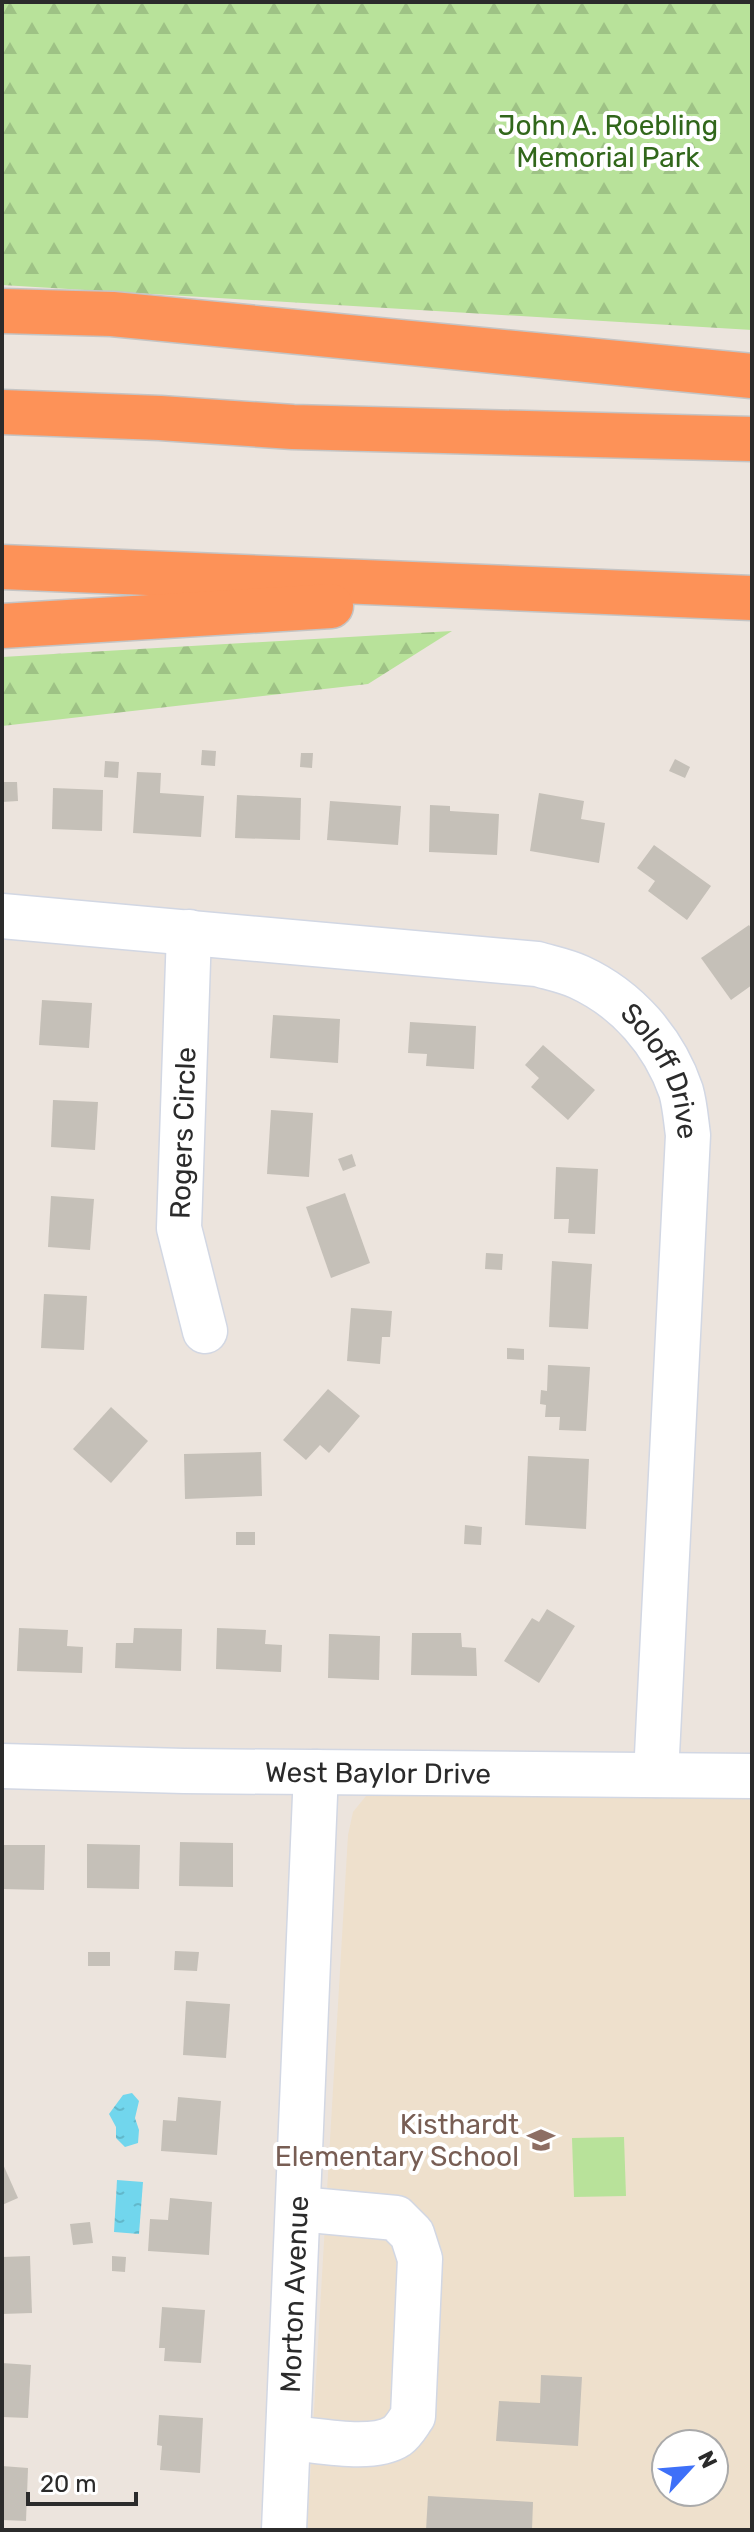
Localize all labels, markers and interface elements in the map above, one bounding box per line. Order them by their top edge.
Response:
park label: John A. Roebling Memorial Park [498,109,718,174]
street label: Soloff Drive [614,996,705,1141]
street label: Rogers Circle [164,1046,202,1220]
street label: West Baylor Drive [265,1755,491,1790]
place label: Kisthardt Elementary School [275,2108,519,2173]
school or university icon: Kisthardt Elementary School [526,2125,556,2155]
street label: Morton Avenue [273,2195,315,2393]
north arrow [650,2428,730,2508]
text: N [692,2446,723,2472]
scale bar [28,2456,136,2506]
text: 20 m [40,2470,97,2498]

